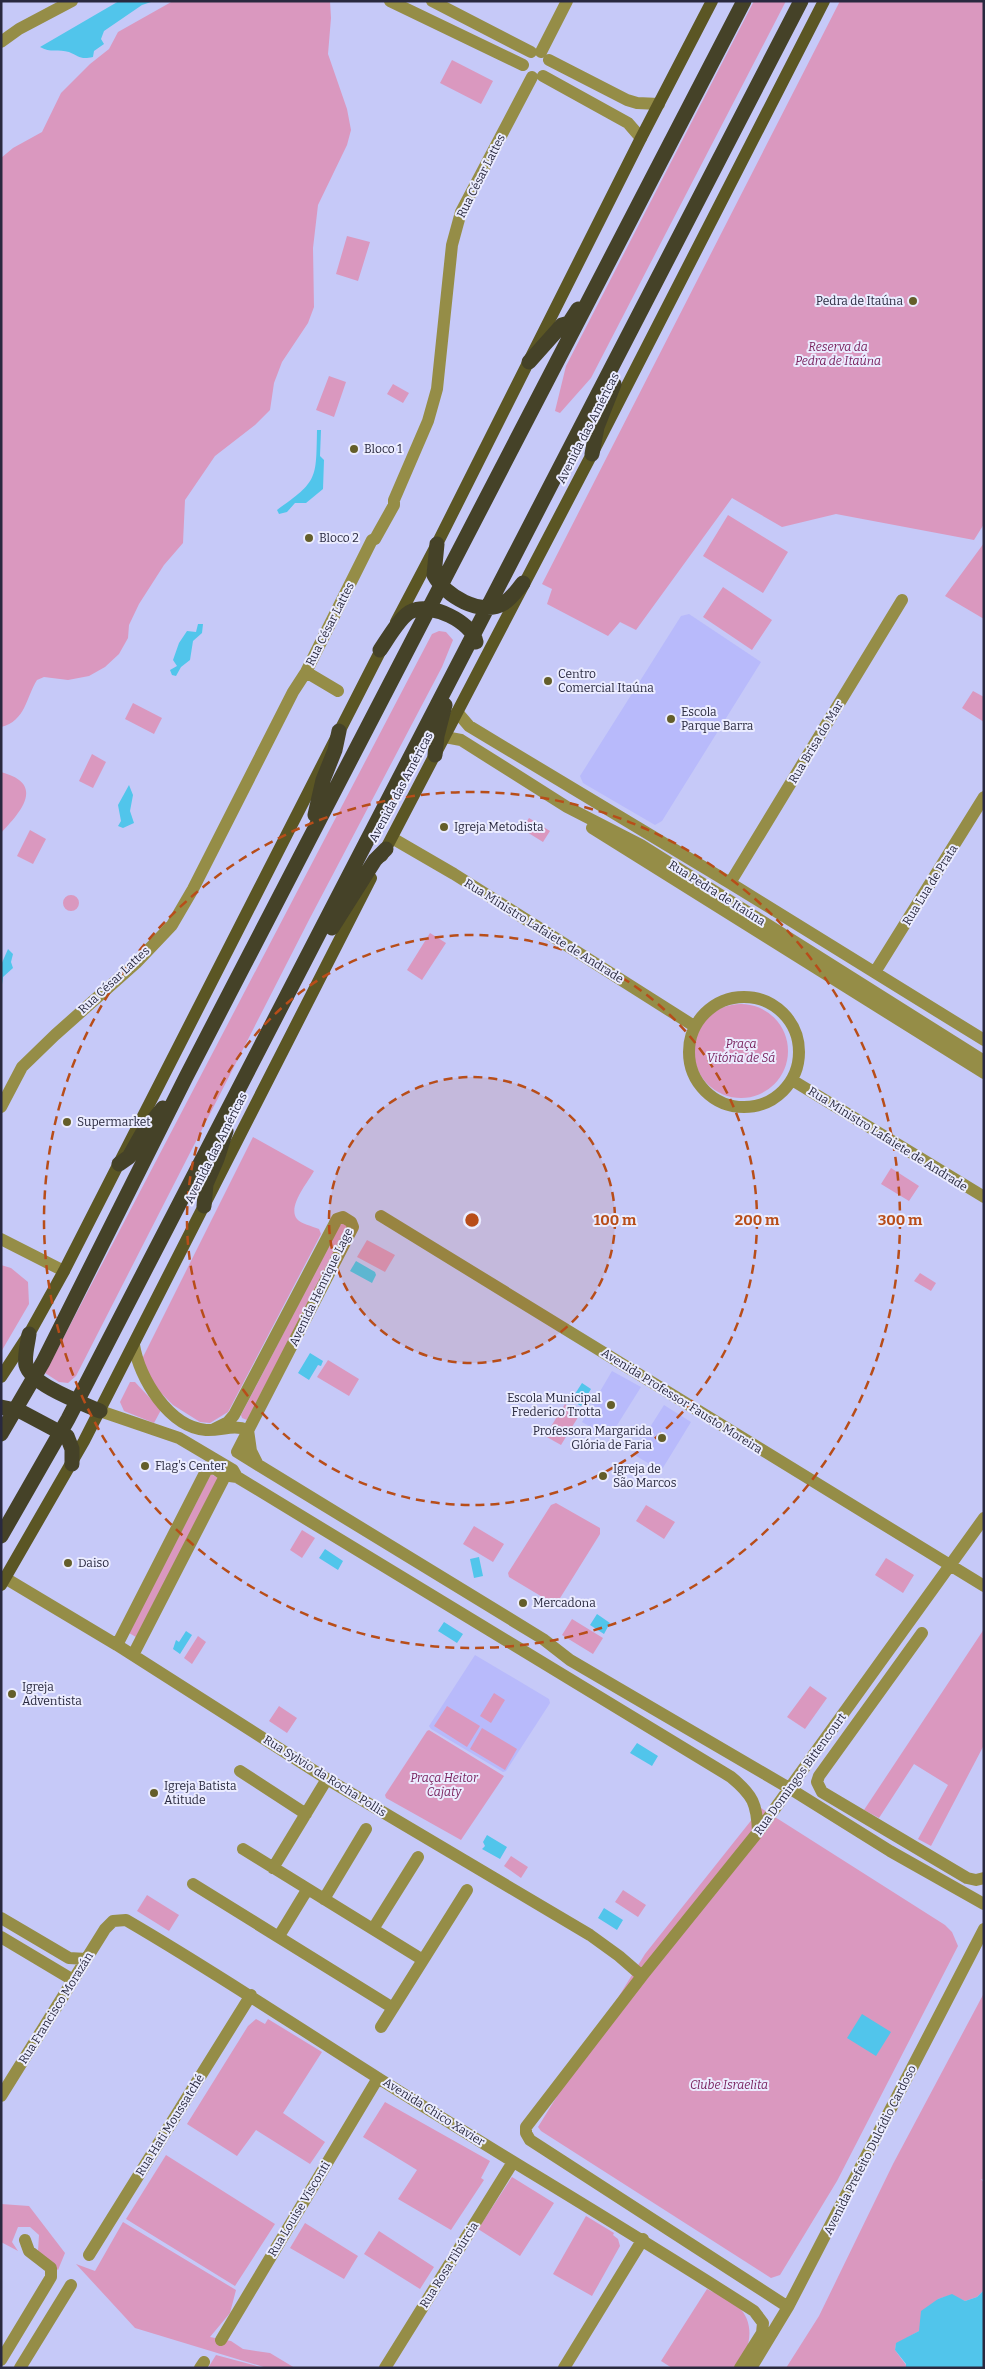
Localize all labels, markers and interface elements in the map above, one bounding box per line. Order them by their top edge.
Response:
street label: Rua César Lattes [454,132,508,220]
place label: Pedra de Itaúna [816,294,903,308]
marker: Pedra de Itaúna [907,295,919,307]
park label: Reserva da Pedra de Itaúna [795,340,881,368]
street label: Avenida das Américas [554,370,622,486]
place label: Bloco 1 [364,442,402,456]
marker: Bloco 1 [348,443,360,455]
place label: Bloco 2 [319,531,359,545]
marker: Bloco 2 [303,532,315,544]
street label: Rua César Lattes [303,580,357,668]
place label: Centro Comercial Itaúna [558,667,654,695]
marker: Centro Comercial Itaúna [542,675,554,687]
street label: Rua Brisa do Mar [786,698,847,786]
place label: Escola Parque Barra [681,705,754,733]
marker: Escola Parque Barra [665,713,677,725]
street label: Avenida das Américas [366,729,436,844]
place label: Igreja Metodista [454,820,544,834]
marker: Igreja Metodista [438,821,450,833]
street label: Rua Lua de Prata [900,842,961,928]
street label: Rua Pedra de Itaúna [666,858,768,929]
street label: Rua Ministro Lafaiete de Andrade [462,876,626,986]
street label: Rua César Lattes [76,943,153,1016]
park label: Praça Vitória de Sá [707,1037,775,1065]
street label: Rua Ministro Lafaiete de Andrade [806,1084,970,1194]
street label: Avenida das Américas [182,1090,250,1206]
place label: Supermarket [77,1115,151,1129]
marker: Supermarket [61,1116,73,1128]
centre of rings [463,1211,481,1229]
text: 100 m [594,1211,637,1229]
text: 200 m [735,1211,780,1229]
text: 300 m [878,1211,923,1229]
street label: Avenida Henrique Lage [286,1226,356,1348]
street label: Avenida Professor Fausto Moreira [599,1346,765,1457]
place label: Escola Municipal Frederico Trotta [507,1391,602,1419]
marker: Escola Municipal Frederico Trotta [605,1399,617,1411]
place label: Professora Margarida Glória de Faria [533,1424,652,1452]
marker: Professora Margarida Glória de Faria [656,1432,668,1444]
place label: Flag's Center [155,1459,227,1473]
marker: Flag's Center [139,1460,151,1472]
place label: Igreja de São Marcos [613,1462,677,1490]
marker: Igreja de São Marcos [597,1470,609,1482]
place label: Daiso [78,1556,109,1570]
marker: Daiso [62,1557,74,1569]
place label: Mercadona [533,1596,596,1610]
marker: Mercadona [517,1597,529,1609]
place label: Igreja Adventista [22,1680,82,1708]
marker: Igreja Adventista [6,1688,18,1700]
street label: Rua Domingos Bittencourt [751,1710,849,1838]
street label: Rua Sylvio da Rocha Pollis [261,1732,389,1820]
park label: Praça Heitor Cajaty [410,1771,479,1799]
place label: Igreja Batista Atitude [164,1779,237,1807]
marker: Igreja Batista Atitude [148,1787,160,1799]
street label: Rua Francisco Morazán [16,1949,96,2066]
street label: Avenida Prefeito Dulcídio Cardoso [821,2063,919,2237]
street label: Rua Hati Moussatché [133,2072,207,2178]
street label: Avenida Chico Xavier [381,2075,488,2149]
park label: Clube Israelita [690,2078,768,2092]
street label: Rua Louise Visconti [265,2158,333,2259]
street label: Rua Rosa Tibúrcia [417,2219,481,2311]

